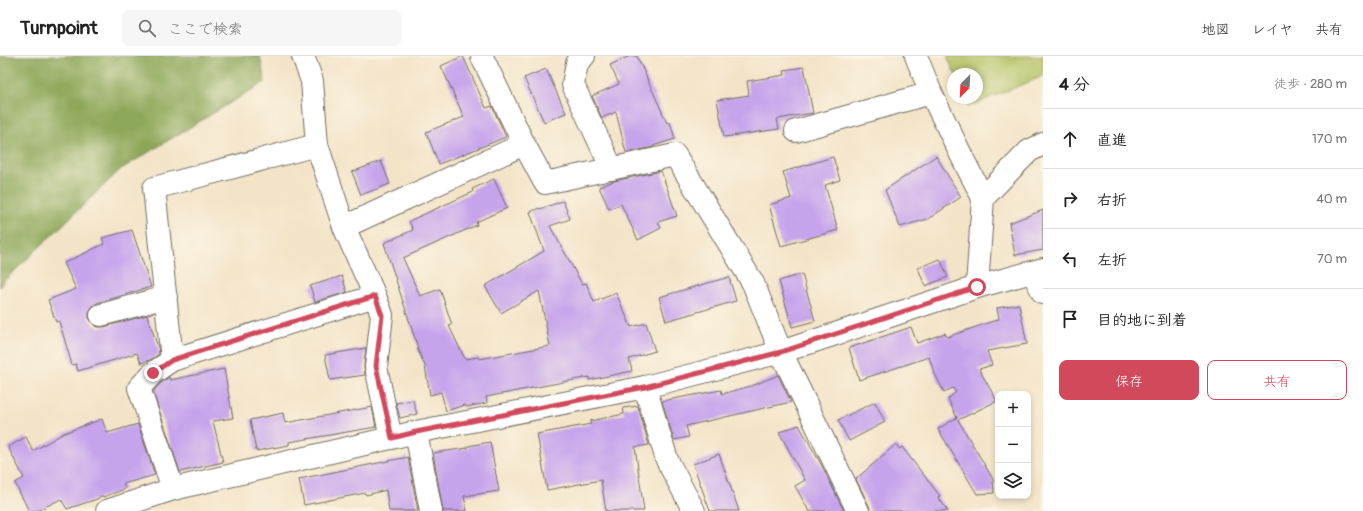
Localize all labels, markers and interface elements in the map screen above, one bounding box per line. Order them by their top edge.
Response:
search box [122,10,402,46]
text: Turnpoint [20,16,98,40]
icon: search [136,17,158,39]
text: ここで検索 [168,20,243,39]
text: 地図 [1202,21,1230,38]
text: レイヤ [1252,21,1293,38]
text: 共有 [1315,21,1343,38]
north arrow [947,68,983,104]
text: 4 分 [1059,74,1090,95]
text: 徒歩 · 280 m [1274,76,1347,92]
icon: ahead [1059,128,1081,150]
text: 直進 [1097,131,1127,150]
text: 170 m [1312,131,1347,147]
icon: right [1059,188,1081,210]
text: 右折 [1097,191,1127,210]
text: 40 m [1316,191,1347,207]
icon: left [1059,248,1081,270]
text: 左折 [1097,251,1127,270]
text: 70 m [1317,251,1347,267]
route start [968,278,986,296]
icon: arrive [1059,308,1081,330]
text: 目的地に到着 [1097,311,1187,330]
button: 保存 [1059,360,1199,400]
button: 共有 [1207,360,1347,400]
route end [144,364,162,382]
map controls [995,391,1031,499]
button: + [995,391,1031,427]
button: − [995,427,1031,463]
button: layers [995,463,1031,499]

